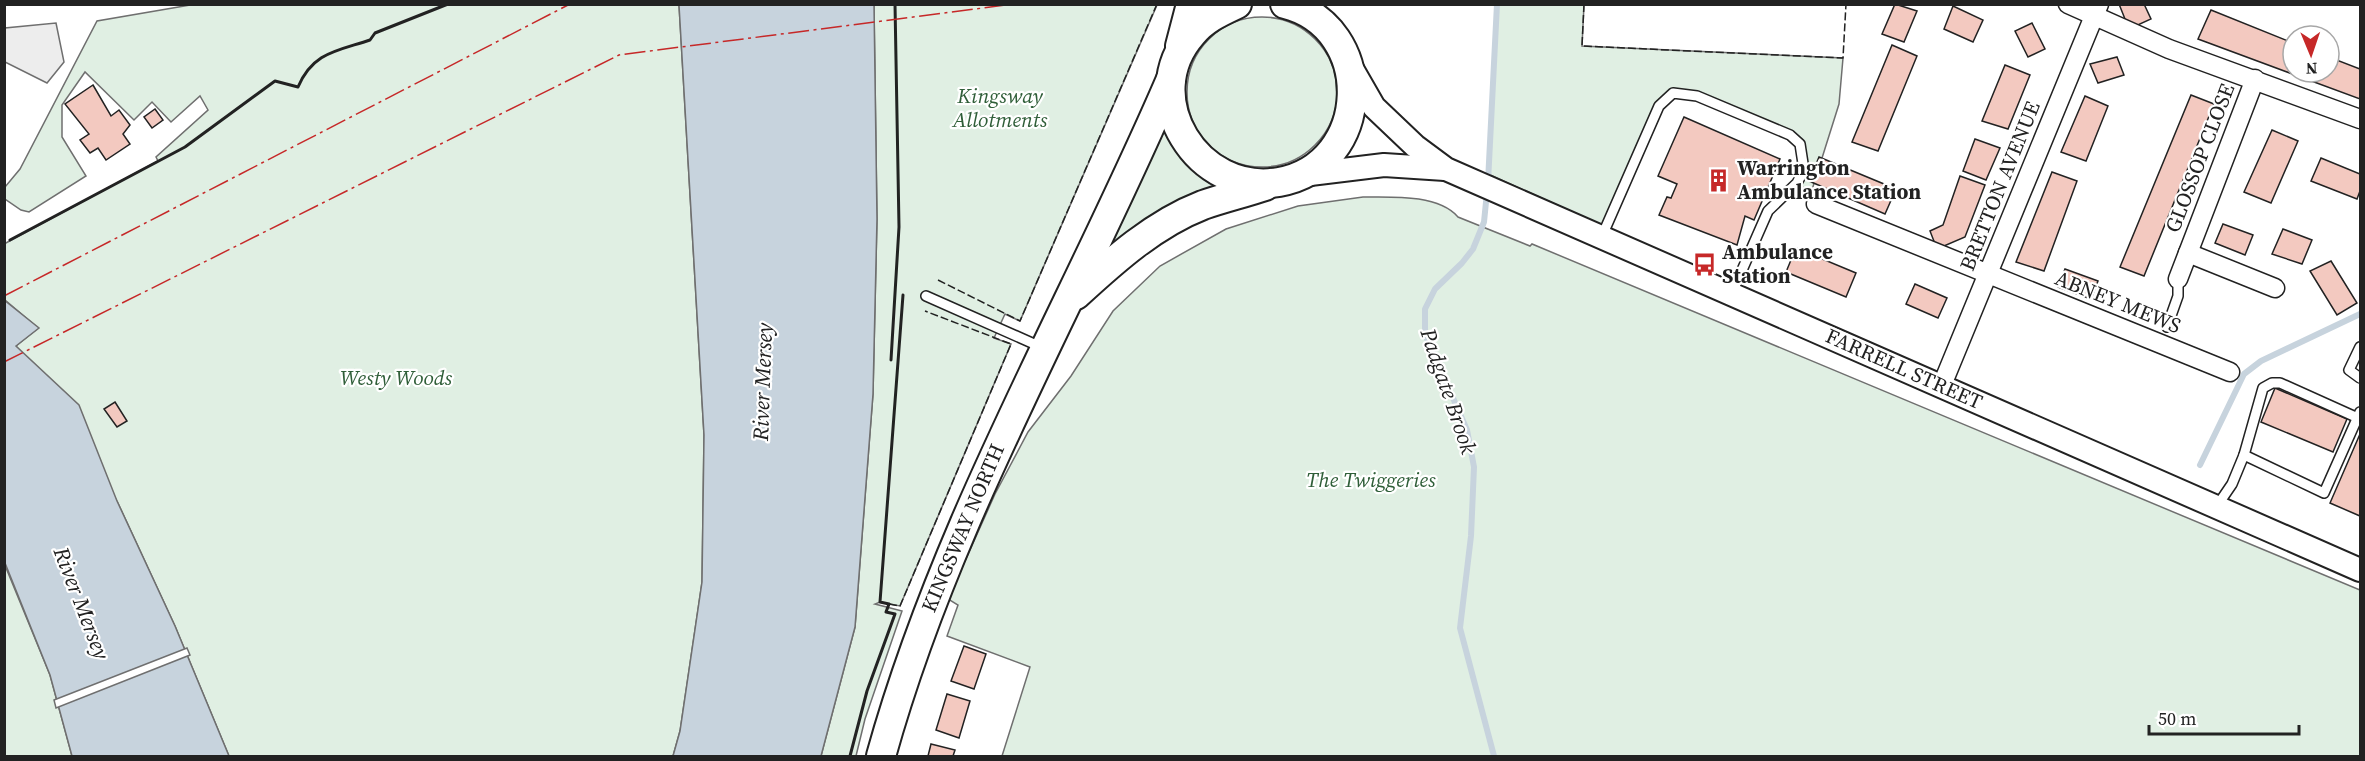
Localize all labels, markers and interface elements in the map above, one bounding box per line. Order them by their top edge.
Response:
north arrow [2281,24,2341,84]
text: N [2305,58,2318,80]
street label: GLOSSOP CLOSE [2158,79,2241,236]
park label: Kingsway Allotments [952,81,1048,134]
street label: BRETTON AVENUE [1952,97,2047,275]
place label: Warrington Ambulance Station [1737,153,1921,206]
building icon: Warrington Ambulance Station [1706,167,1732,193]
place label: Ambulance Station [1722,237,1833,290]
bus stop icon: Ambulance Station [1691,251,1717,277]
street label: ABNEY MEWS [2051,263,2186,340]
street label: FARRELL STREET [1821,321,1987,416]
water label: River Mersey [745,322,779,443]
water label: Padgate Brook [1413,323,1485,458]
park label: Westy Woods [340,363,453,392]
street label: KINGSWAY NORTH [914,439,1011,616]
park label: The Twiggeries [1306,465,1436,494]
water label: River Mersey [46,542,117,664]
scale bar [2149,698,2299,736]
text: 50 m [2158,706,2196,731]

